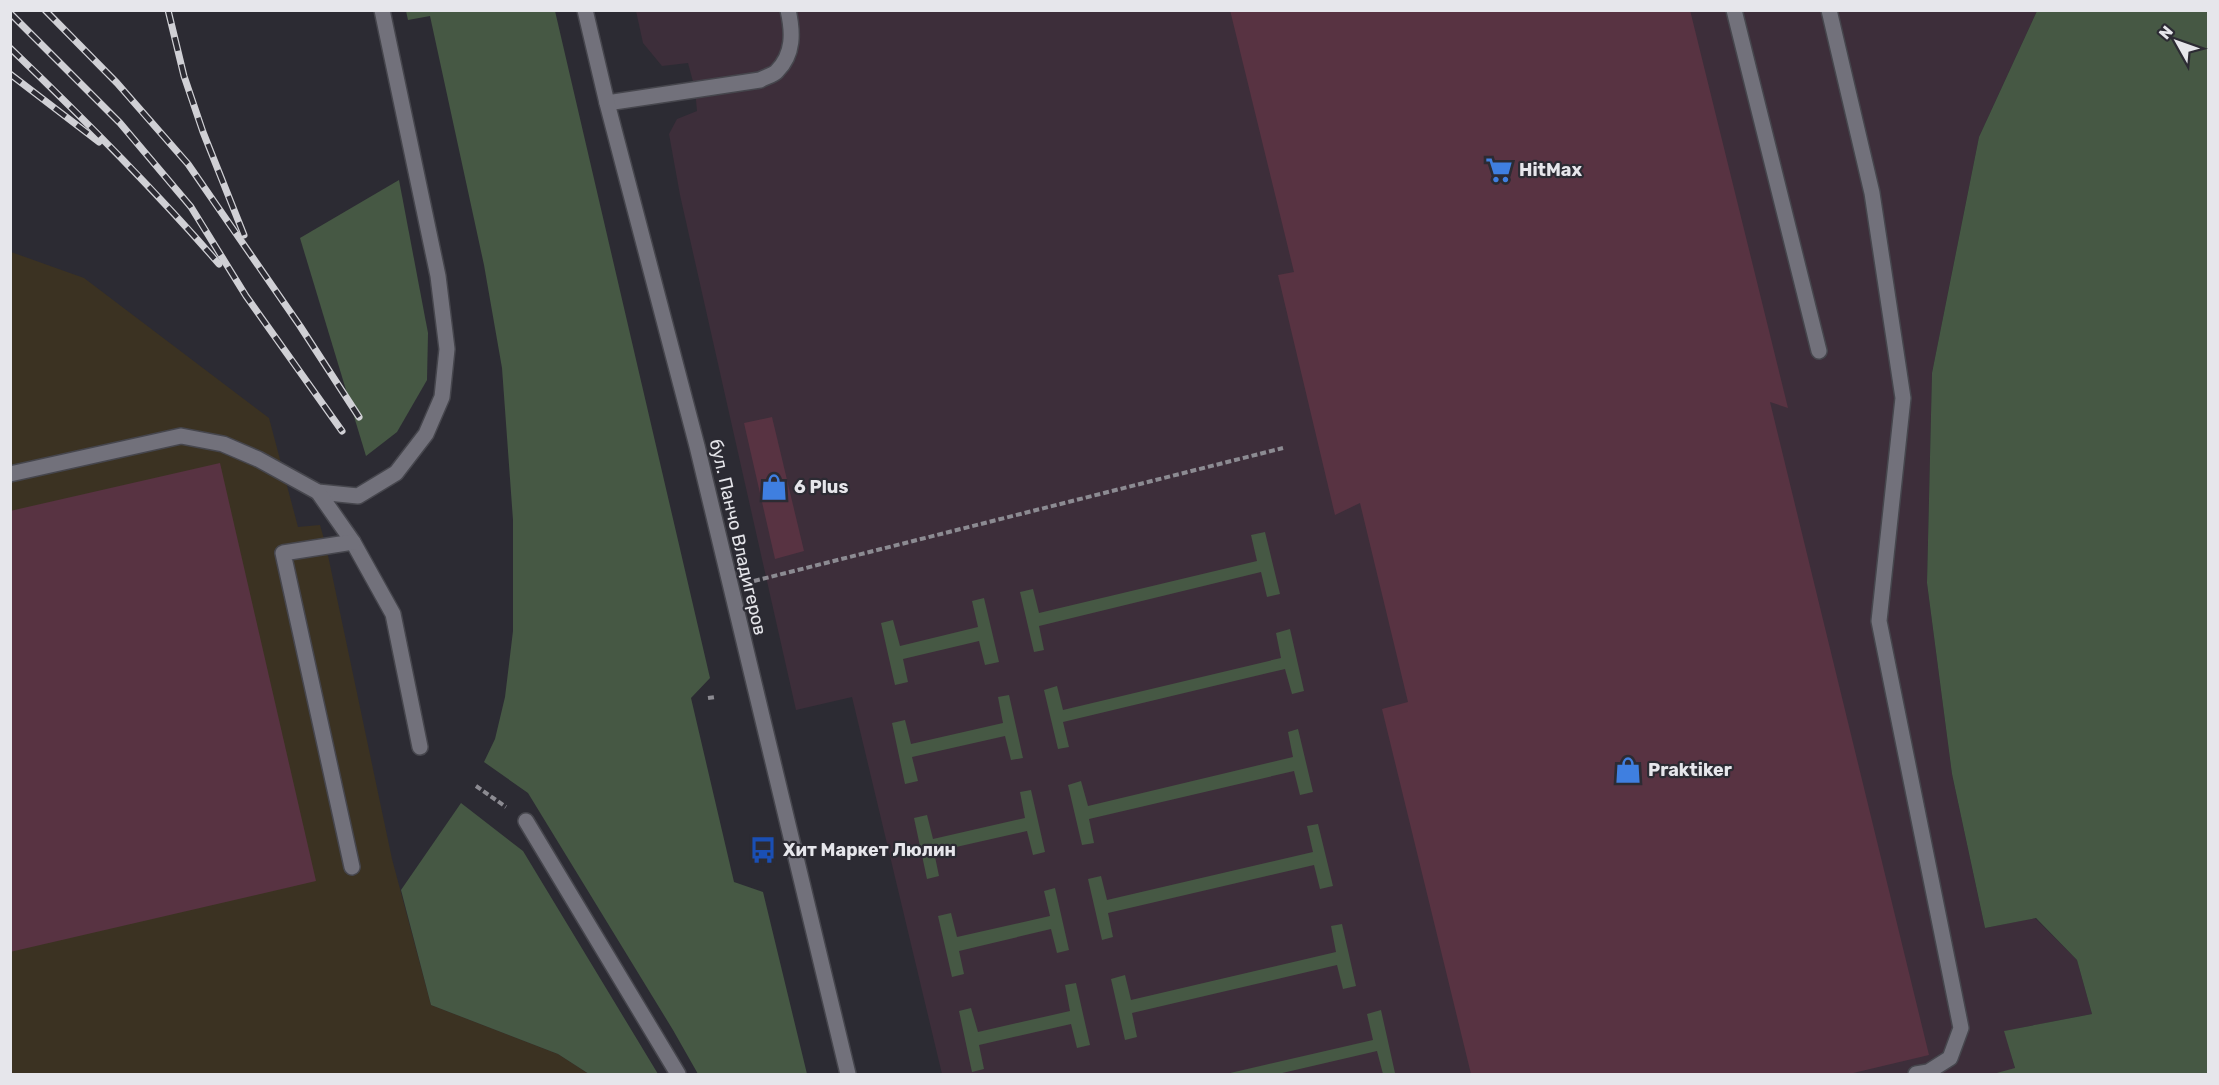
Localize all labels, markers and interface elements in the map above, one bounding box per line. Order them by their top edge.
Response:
north arrow [2147,12,2207,72]
text: N [2155,22,2177,43]
supermarket icon: HitMax [1484,155,1514,185]
place label: HitMax [1519,159,1582,181]
street label: бул. Панчо Владигеров [705,437,771,637]
shop icon: 6 Plus [759,472,789,502]
place label: 6 Plus [794,476,848,498]
shop icon: Praktiker [1613,755,1643,785]
place label: Praktiker [1648,759,1732,781]
bus stop icon: Хит Маркет Люлин [748,835,778,865]
place label: Хит Маркет Люлин [783,839,956,861]

